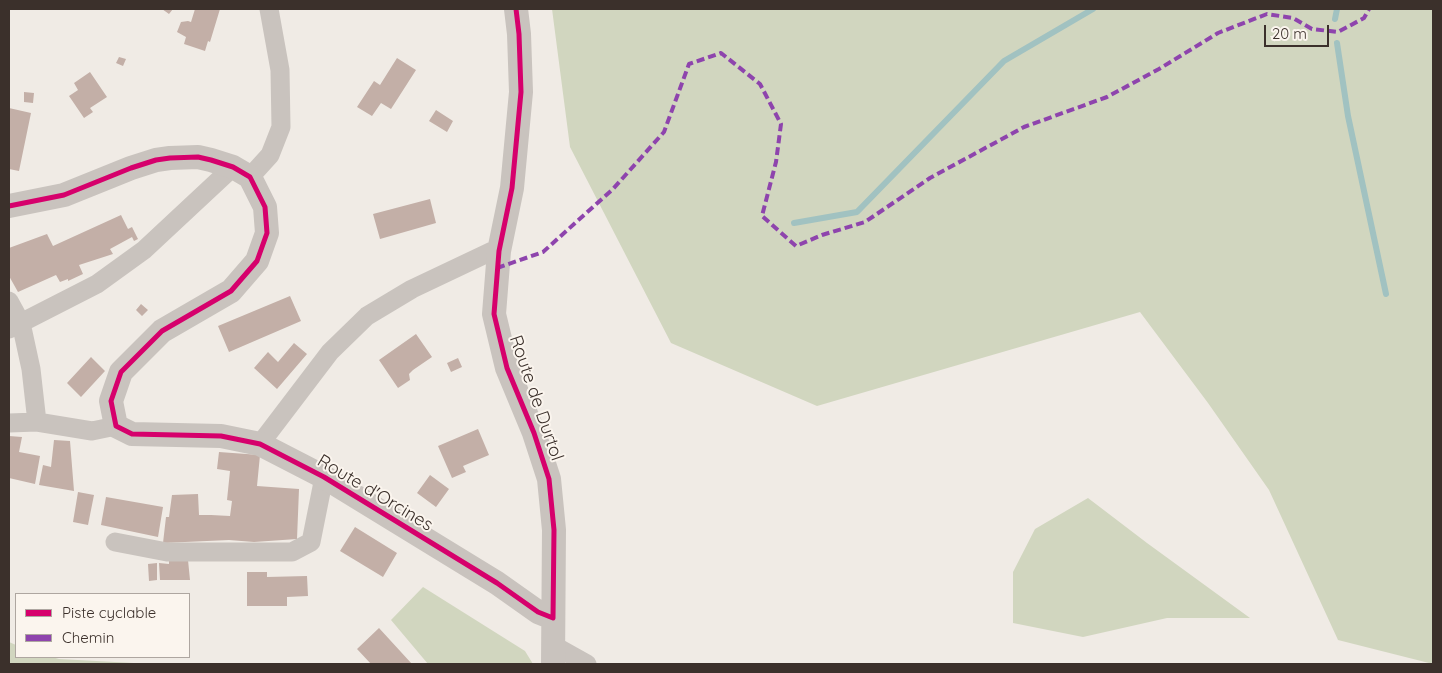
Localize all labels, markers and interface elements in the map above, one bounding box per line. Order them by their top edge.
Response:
scale bar [1267,15,1332,47]
text: 20 m [1272,24,1307,43]
street label: Route de Durtol [504,332,568,464]
street label: Route d'Orcines [313,450,437,536]
legend [15,593,190,658]
text: Piste cyclable [62,603,156,622]
text: Chemin [62,628,114,647]

